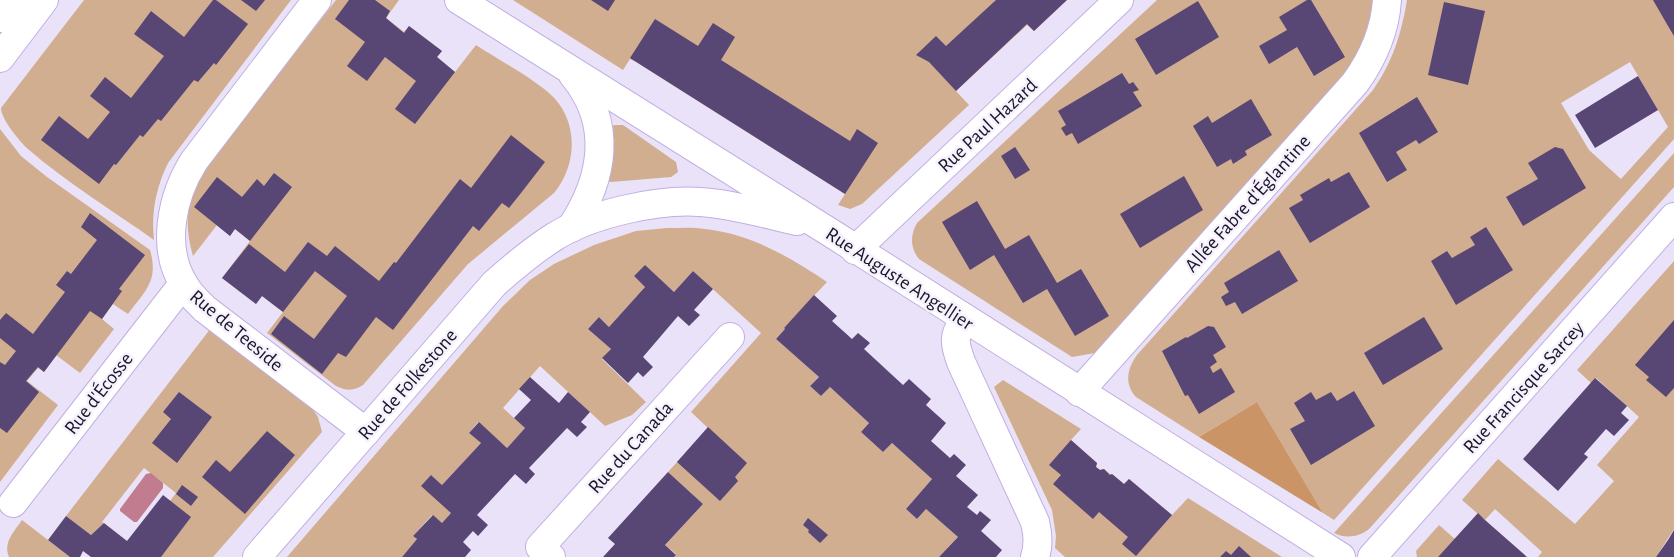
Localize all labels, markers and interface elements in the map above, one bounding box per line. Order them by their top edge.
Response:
street label: Rue Paul Hazard [934,75,1041,177]
street label: Allée Fabre d'Églantine [1180,131,1314,276]
street label: Rue Auguste Angellier [822,224,977,334]
street label: Rue de Teeside [186,286,287,375]
street label: Rue Francisque Sarcey [1460,318,1588,457]
street label: Rue de Folkestone [354,325,461,444]
street label: Rue d'Écosse [60,348,137,438]
street label: Rue du Canada [585,398,677,497]

